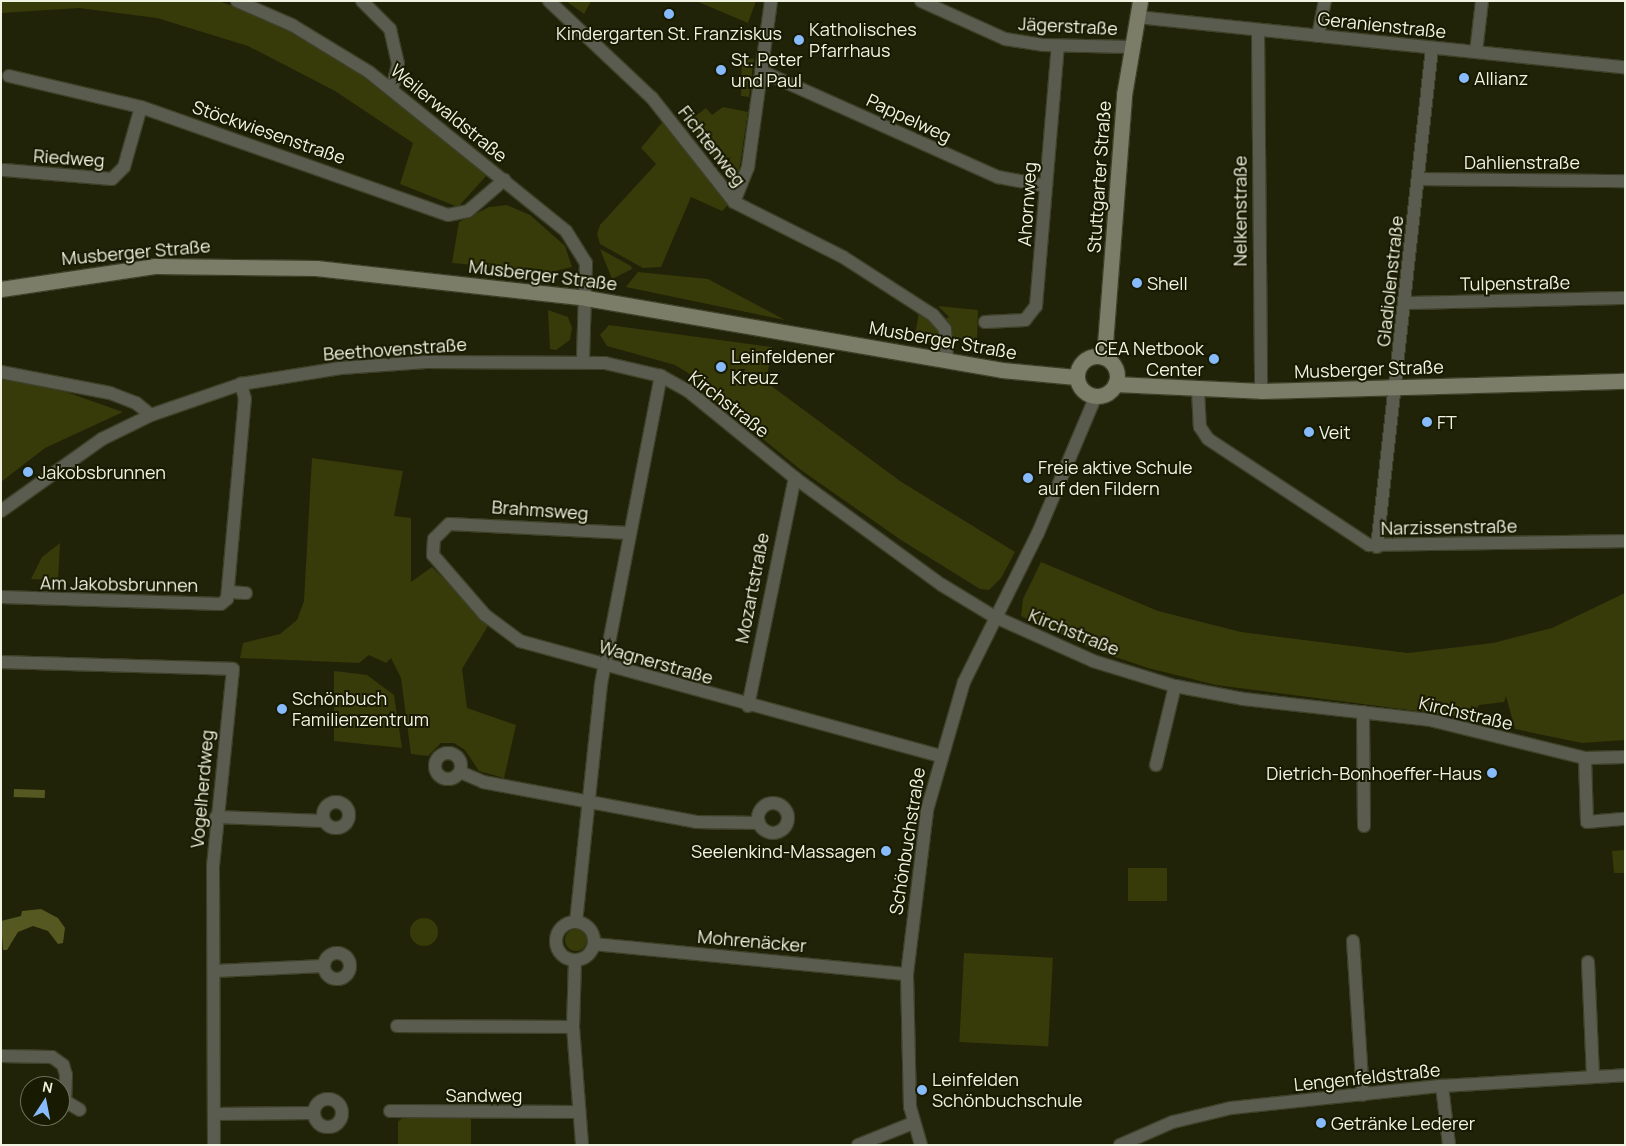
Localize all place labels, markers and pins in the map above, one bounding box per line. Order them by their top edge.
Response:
marker: Kindergarten St. Franziskus [663,8,675,20]
place label: Katholisches Pfarrhaus [809,19,917,62]
place label: Kindergarten St. Franziskus [556,22,782,44]
marker: Katholisches Pfarrhaus [793,34,805,46]
place label: St. Peter und Paul [731,49,803,92]
marker: St. Peter und Paul [715,64,727,76]
place label: Allianz [1474,67,1528,89]
marker: Allianz [1458,72,1470,84]
place label: Shell [1147,272,1188,294]
marker: Shell [1131,277,1143,289]
place label: CEA Netbook Center [1095,338,1204,380]
place label: Leinfeldener Kreuz [731,346,835,388]
marker: CEA Netbook Center [1208,353,1220,365]
marker: Leinfeldener Kreuz [715,361,727,373]
place label: FT [1437,411,1457,433]
marker: FT [1421,416,1433,428]
place label: Veit [1319,421,1351,443]
marker: Veit [1303,426,1315,438]
place label: Freie aktive Schule auf den Fildern [1038,457,1193,499]
place label: Jakobsbrunnen [38,461,166,483]
marker: Jakobsbrunnen [22,466,34,478]
marker: Freie aktive Schule auf den Fildern [1022,472,1034,484]
place label: Schönbuch Familienzentrum [292,688,429,731]
marker: Schönbuch Familienzentrum [276,703,288,715]
place label: Dietrich-Bonhoeffer-Haus [1266,762,1482,784]
marker: Dietrich-Bonhoeffer-Haus [1486,767,1498,779]
place label: Seelenkind-Massagen [691,840,876,862]
marker: Seelenkind-Massagen [880,845,892,857]
place label: Leinfelden Schönbuchschule [932,1069,1083,1112]
marker: Leinfelden Schönbuchschule [916,1084,928,1096]
place label: Getränke Lederer [1331,1112,1475,1134]
marker: Getränke Lederer [1315,1117,1327,1129]

